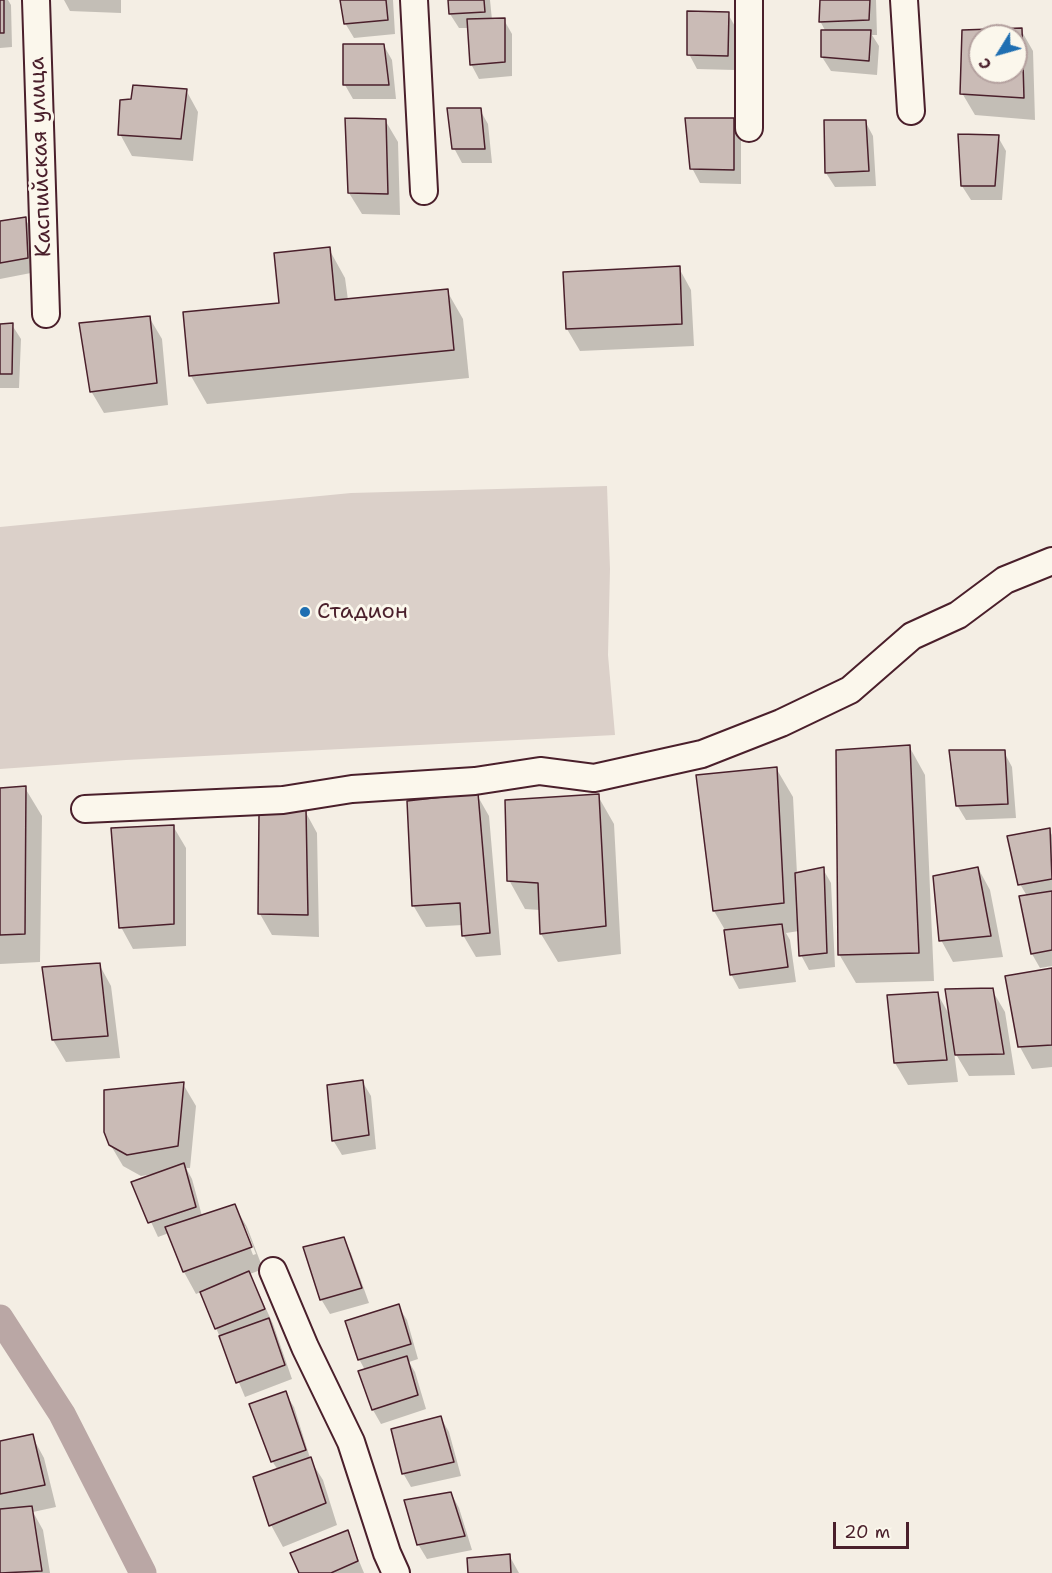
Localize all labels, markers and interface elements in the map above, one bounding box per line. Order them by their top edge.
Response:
north arrow [968,24,1028,84]
text: С [973,54,996,74]
street label: Каспийская улица [24,56,58,258]
place label: Стадион [317,599,408,625]
marker: Стадион [298,605,312,619]
scale bar [836,1510,912,1548]
text: 20 m [844,1520,890,1544]

